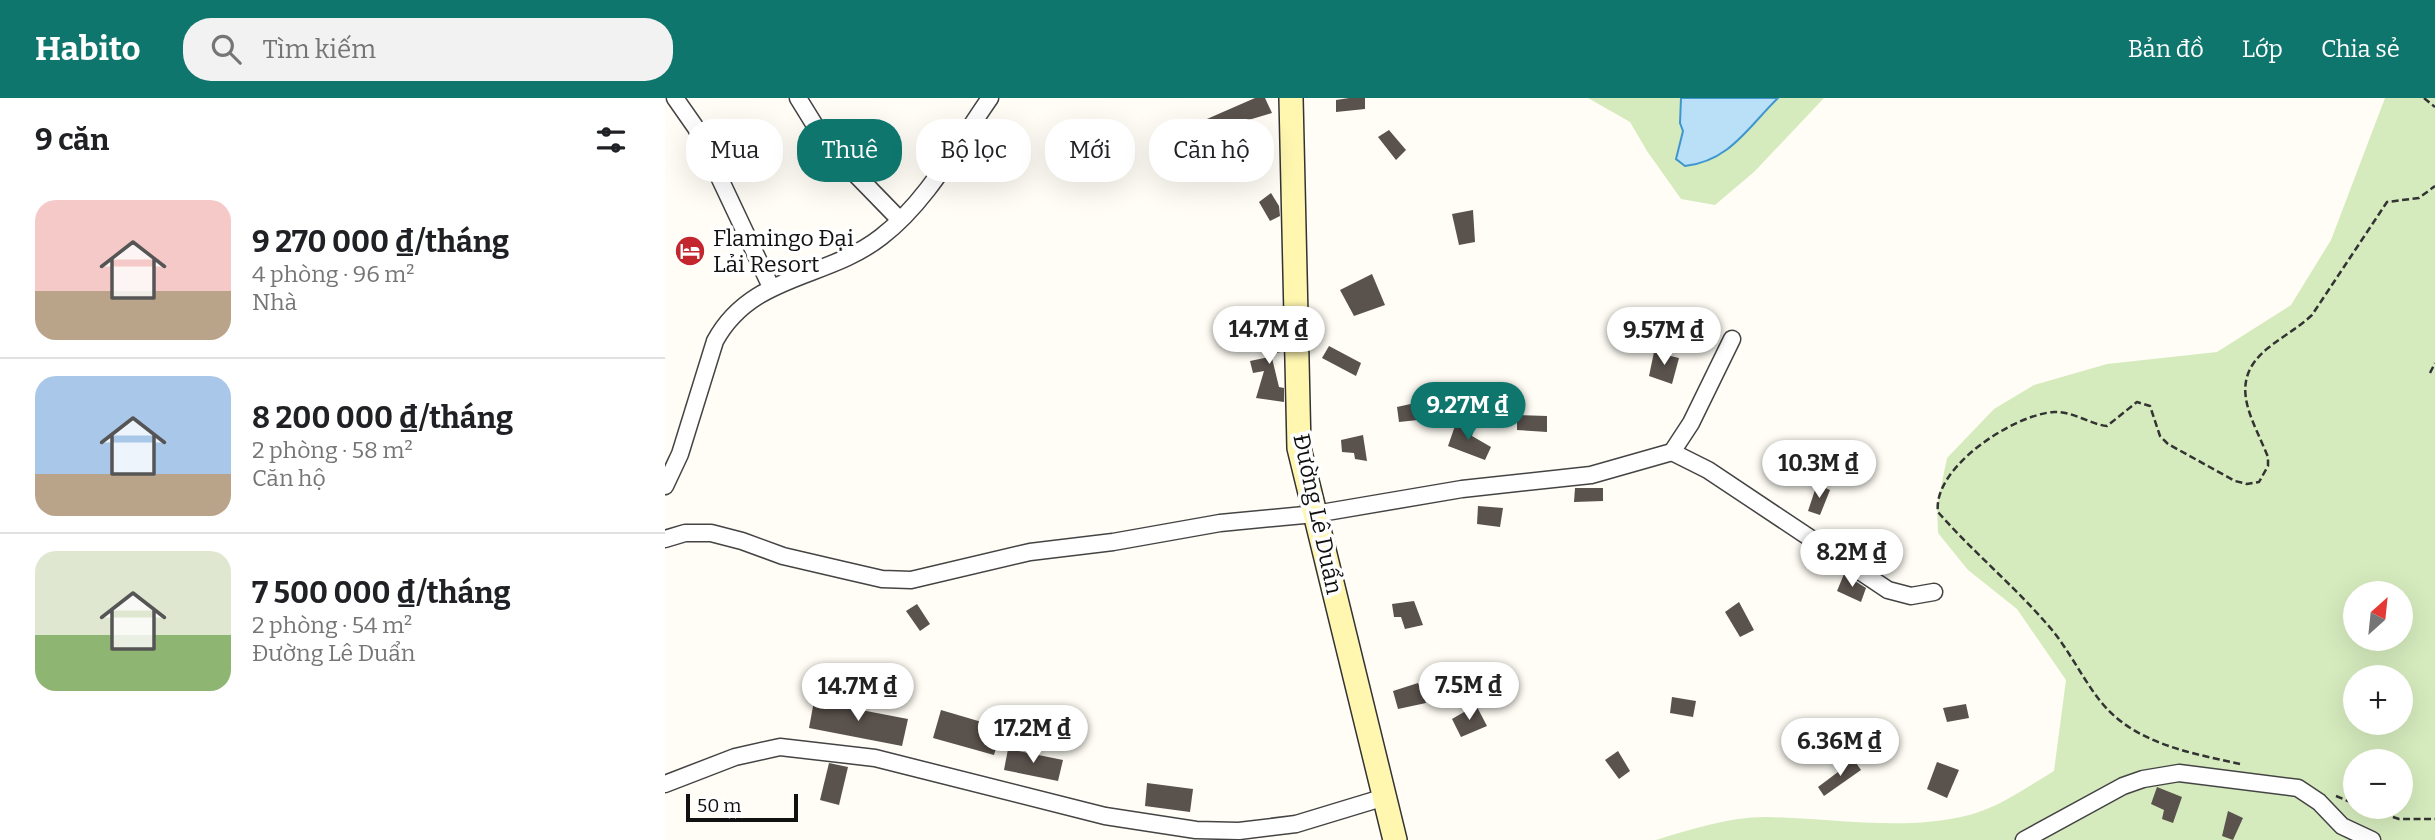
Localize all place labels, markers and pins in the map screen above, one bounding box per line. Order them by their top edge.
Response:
place label: Flamingo Đại Lải Resort [713,224,854,278]
hotel icon: Flamingo Đại Lải Resort [673,234,707,268]
pin: 14.7M ₫ [1204,306,1334,366]
pin: 9.57M ₫ [1599,308,1729,367]
pin: 9.27M ₫ [1403,382,1533,442]
pin: 10.3M ₫ [1754,440,1884,500]
pin: 8.2M ₫ [1795,530,1909,589]
pin: 7.5M ₫ [1412,662,1526,722]
pin: 14.7M ₫ [793,664,923,723]
pin: 17.2M ₫ [968,706,1098,765]
pin: 6.36M ₫ [1775,718,1905,778]

